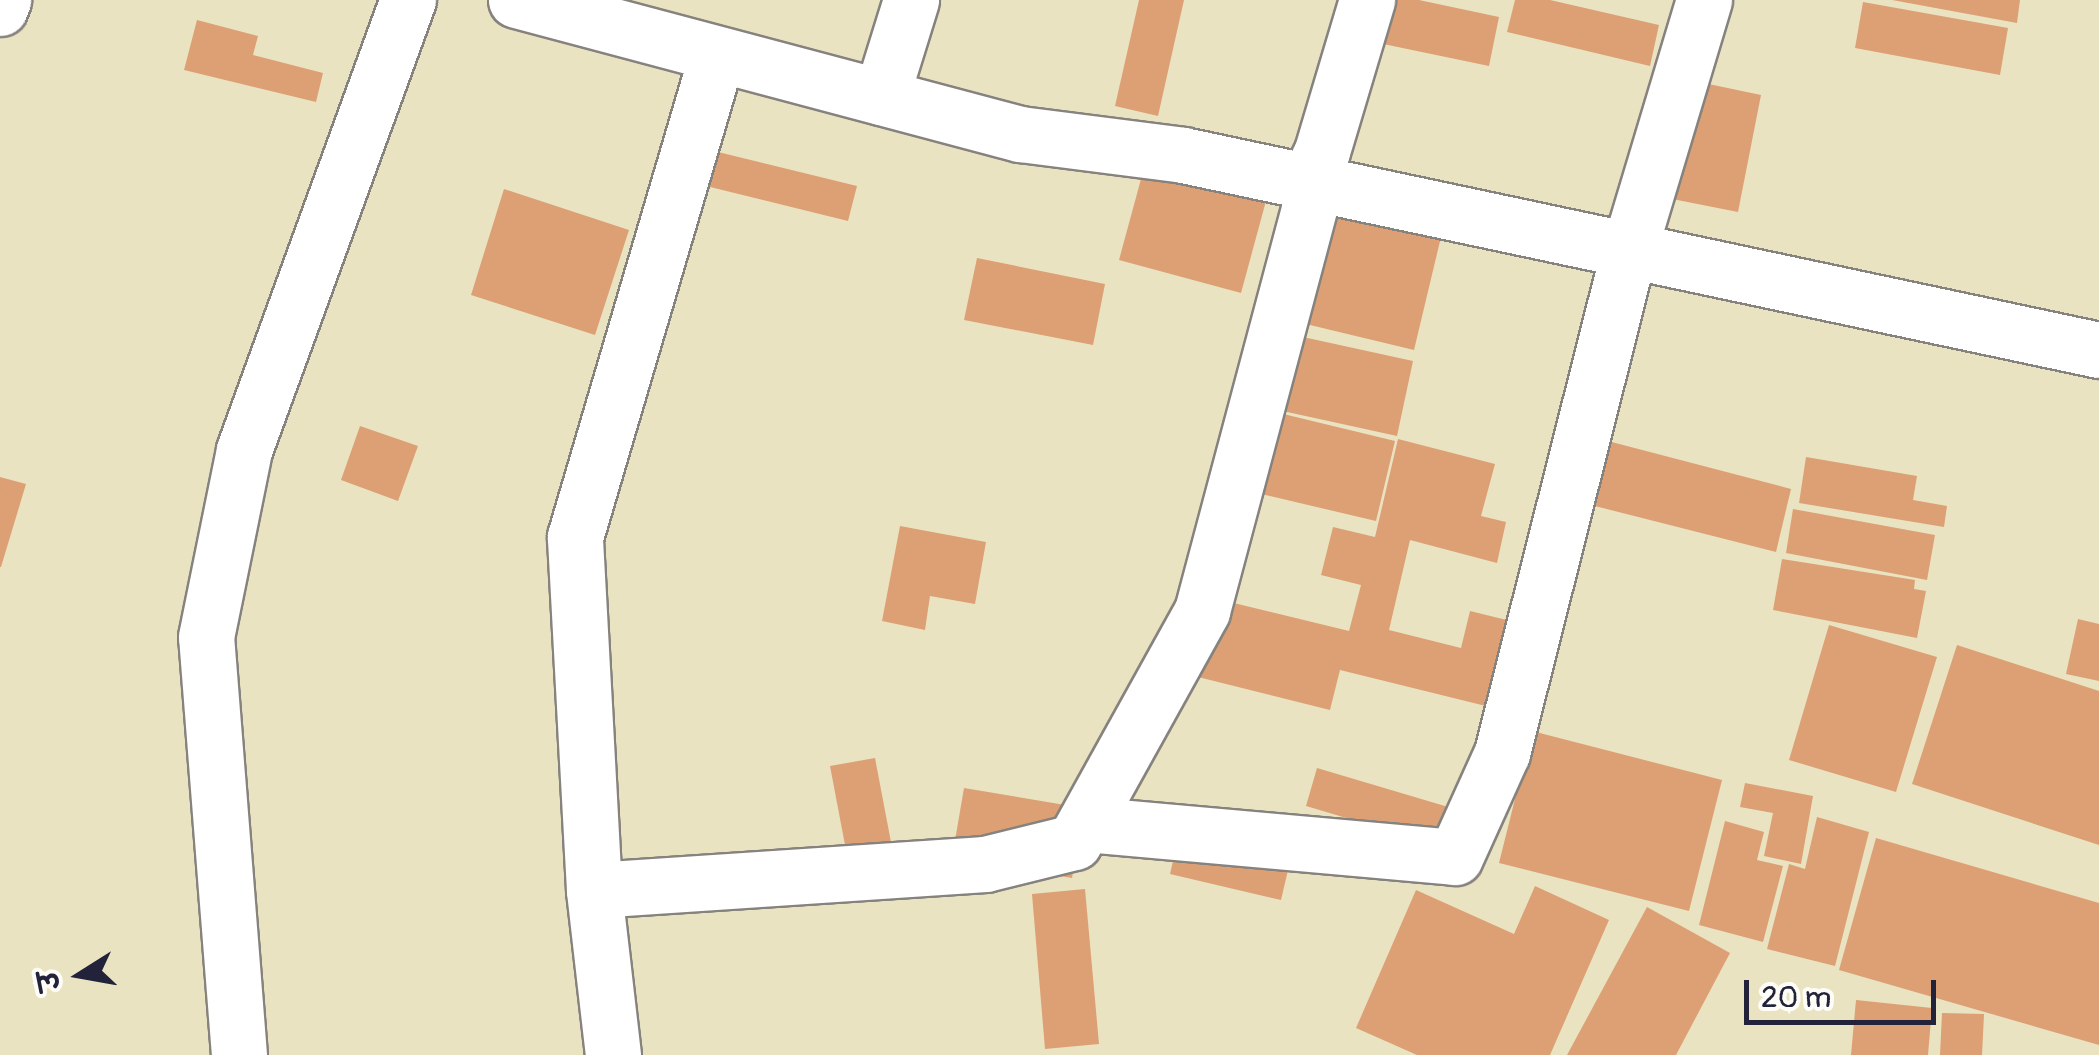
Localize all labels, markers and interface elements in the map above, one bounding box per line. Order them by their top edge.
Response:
north arrow [30,925,130,1025]
scale bar [1749,960,1942,1022]
text: उ [31,968,69,993]
text: 20 m [1761,979,1831,1016]

